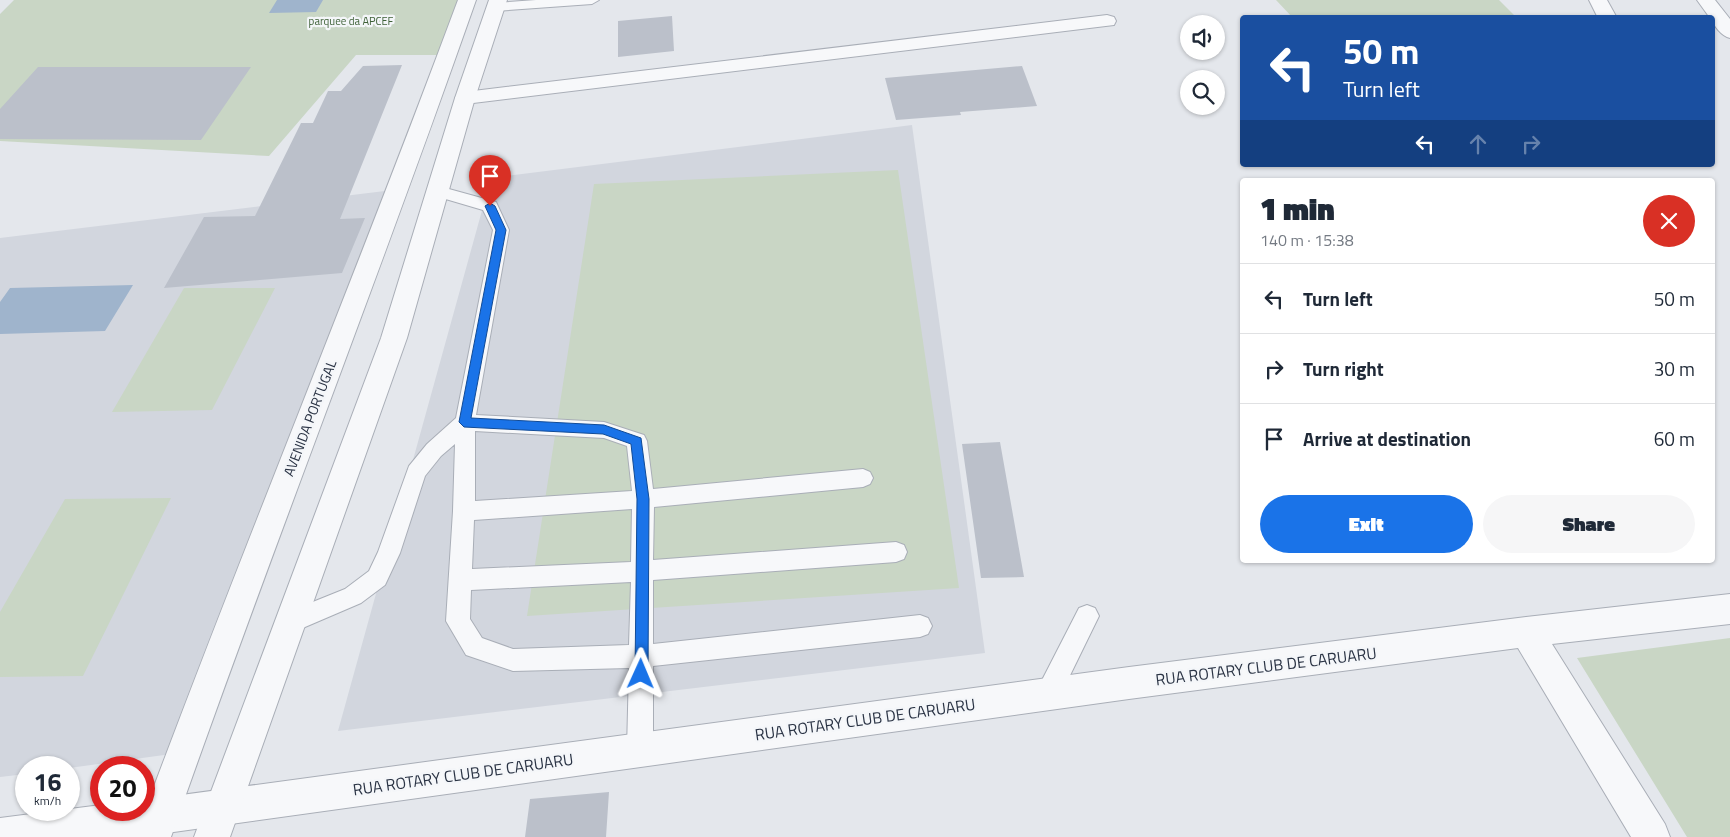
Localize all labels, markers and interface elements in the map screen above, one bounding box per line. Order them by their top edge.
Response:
park label: parquee da APCEF [309,13,394,29]
map controls [1180,15,1225,115]
button: sound [1180,15,1225,60]
text: 50 m [1343,24,1419,78]
icon: left [1260,35,1325,100]
button: search [1180,70,1225,115]
text: Turn left [1343,72,1420,106]
icon: left [1411,130,1439,158]
icon: ahead [1464,130,1492,158]
icon: right [1517,130,1545,158]
pin [469,155,511,206]
icon: arrive [476,162,504,190]
text: 1 min [1260,186,1335,232]
button: close [1643,195,1695,247]
text: 140 m · 15:38 [1260,228,1354,252]
text: Turn left [1303,284,1373,313]
text: 50 m [1654,284,1695,313]
icon: left [1260,285,1288,313]
text: Turn right [1303,354,1384,383]
text: 30 m [1654,354,1695,383]
icon: right [1260,355,1288,383]
street label: AVENIDA PORTUGAL [278,356,341,479]
text: Arrive at destination [1303,424,1471,453]
text: 60 m [1654,424,1695,453]
icon: arrive [1260,425,1288,453]
button: Exit [1260,495,1473,553]
button: Share [1483,495,1695,553]
street label: RUA ROTARY CLUB DE CARUARU [1154,641,1378,691]
position arrow [614,647,666,699]
street label: RUA ROTARY CLUB DE CARUARU [753,692,977,746]
street label: RUA ROTARY CLUB DE CARUARU [351,747,575,801]
speed limit sign: 20 [90,756,155,821]
text: 16 [33,763,62,801]
text: km/h [34,791,61,810]

